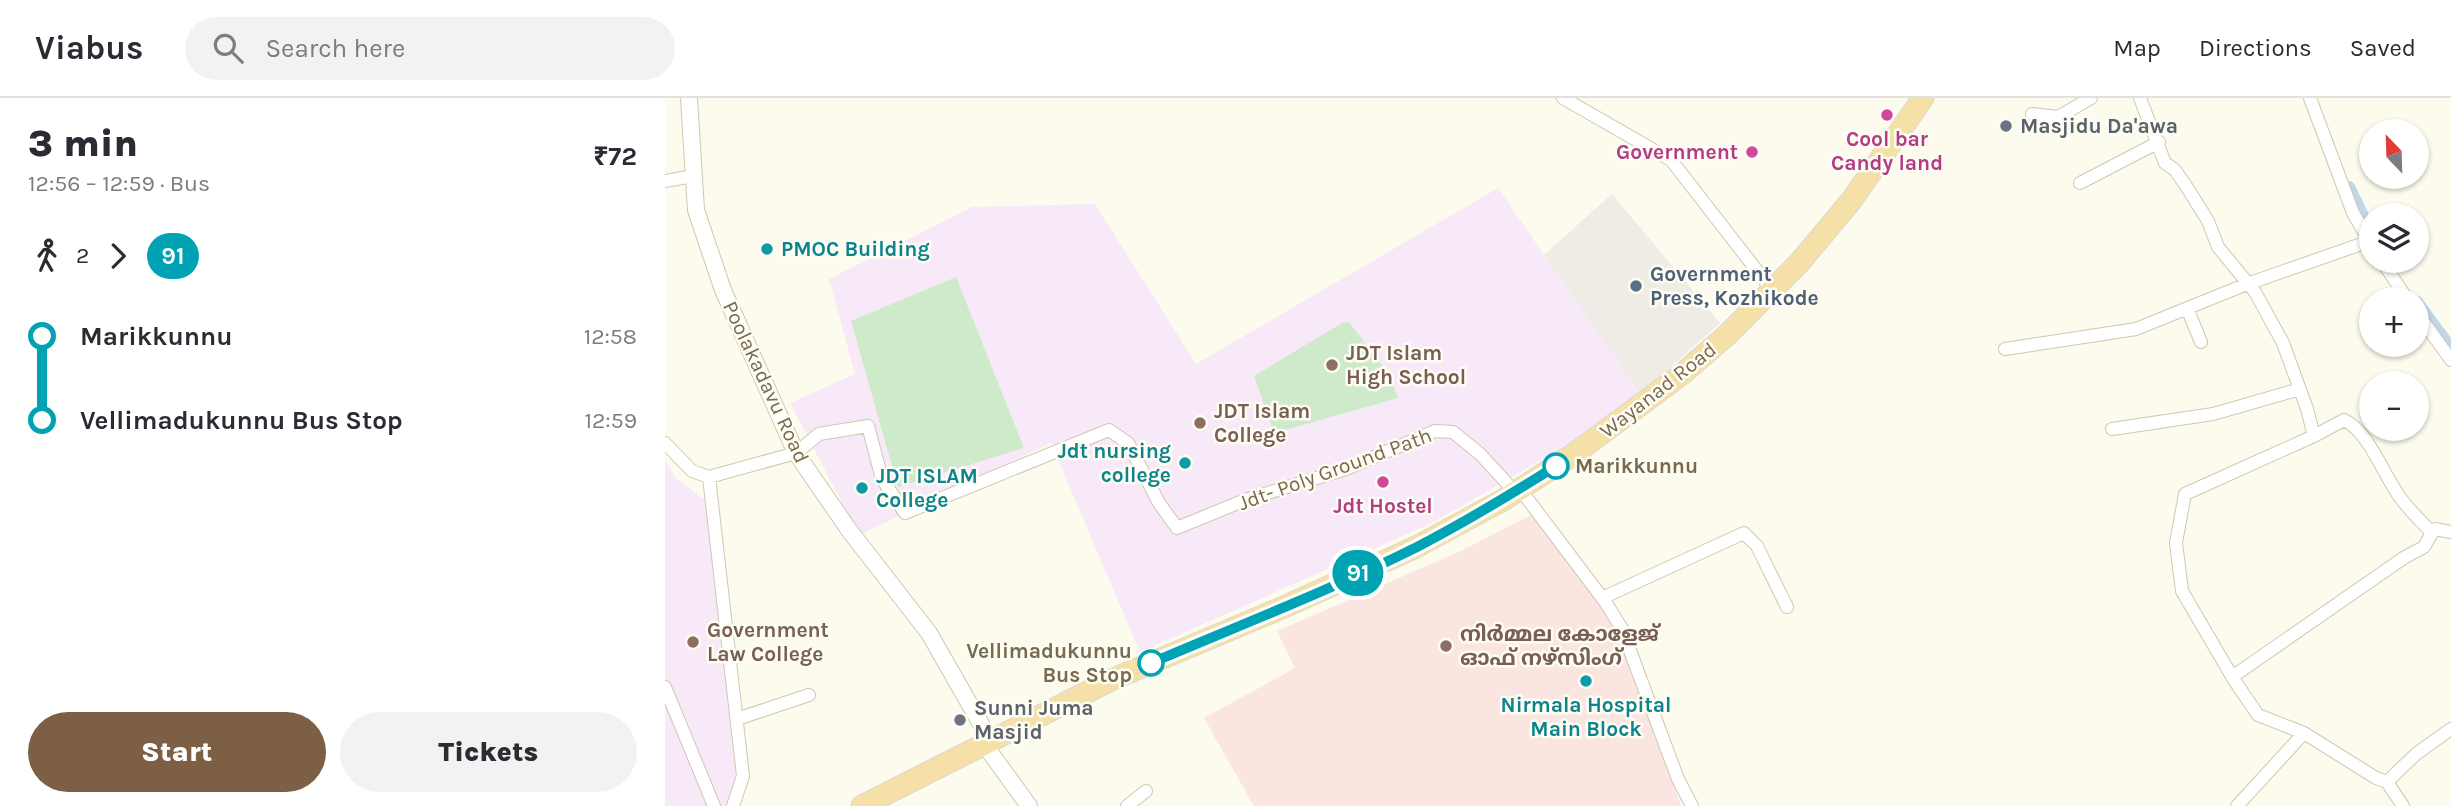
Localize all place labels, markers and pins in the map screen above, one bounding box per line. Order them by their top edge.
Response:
marker: Cool bar Candy land [1879,107,1895,123]
place label: Masjidu Da'awa [2020,114,2178,138]
marker: Masjidu Da'awa [1998,118,2014,134]
place label: Cool bar Candy land [1831,127,1943,175]
place label: Government [1616,140,1738,164]
marker: Government [1744,144,1760,160]
place label: PMOC Building [781,237,930,261]
marker: PMOC Building [759,241,775,257]
place label: Government Press, Kozhikode [1650,262,1819,310]
marker: Government Press, Kozhikode [1628,278,1644,294]
place label: JDT Islam High School [1346,341,1466,389]
marker: JDT Islam High School [1324,357,1340,373]
place label: JDT Islam College [1214,399,1310,447]
marker: JDT Islam College [1192,415,1208,431]
place label: Jdt nursing college [1057,439,1171,487]
marker: Marikkunnu [1543,453,1569,479]
place label: Marikkunnu [1575,454,1698,478]
marker: Jdt nursing college [1177,455,1193,471]
place label: JDT ISLAM College [876,464,978,512]
marker: Jdt Hostel [1375,474,1391,490]
marker: JDT ISLAM College [854,480,870,496]
place label: Jdt Hostel [1333,494,1433,518]
place label: Government Law College [707,618,829,666]
place label: നിർമ്മല കോളേജ് ഓഫ് നഴ്സിംഗ് [1460,622,1661,670]
marker: Government Law College [685,634,701,650]
marker: നിർമ്മല കോളേജ് ഓഫ് നഴ്സിംഗ് [1438,638,1454,654]
place label: Vellimadukunnu Bus Stop [966,639,1132,687]
marker: Vellimadukunnu Bus Stop [1138,650,1164,676]
marker: Nirmala Hospital Main Block [1578,673,1594,689]
place label: Nirmala Hospital Main Block [1501,693,1671,741]
place label: Sunni Juma Masjid [974,696,1094,744]
marker: Sunni Juma Masjid [952,712,968,728]

